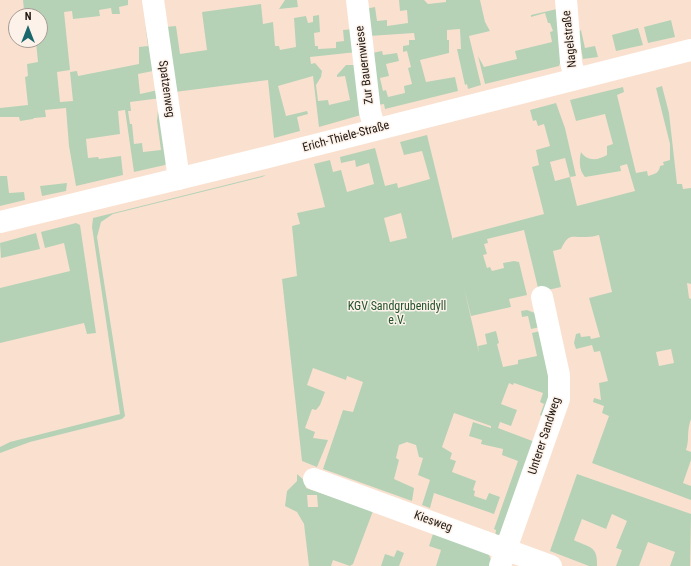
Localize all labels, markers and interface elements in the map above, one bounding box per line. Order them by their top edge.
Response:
north arrow [8,8,48,48]
text: N [25,10,31,23]
street label: Nagelstraße [560,10,580,68]
street label: Zur Bauernwiese [353,25,377,105]
street label: Spatzenweg [155,60,177,118]
street label: Erich-Thiele-Straße [301,118,391,156]
park label: KGV Sandgrubenidyll e.V. [348,300,446,328]
street label: Unterer Sandweg [526,396,564,476]
street label: Kiesweg [412,508,454,536]

